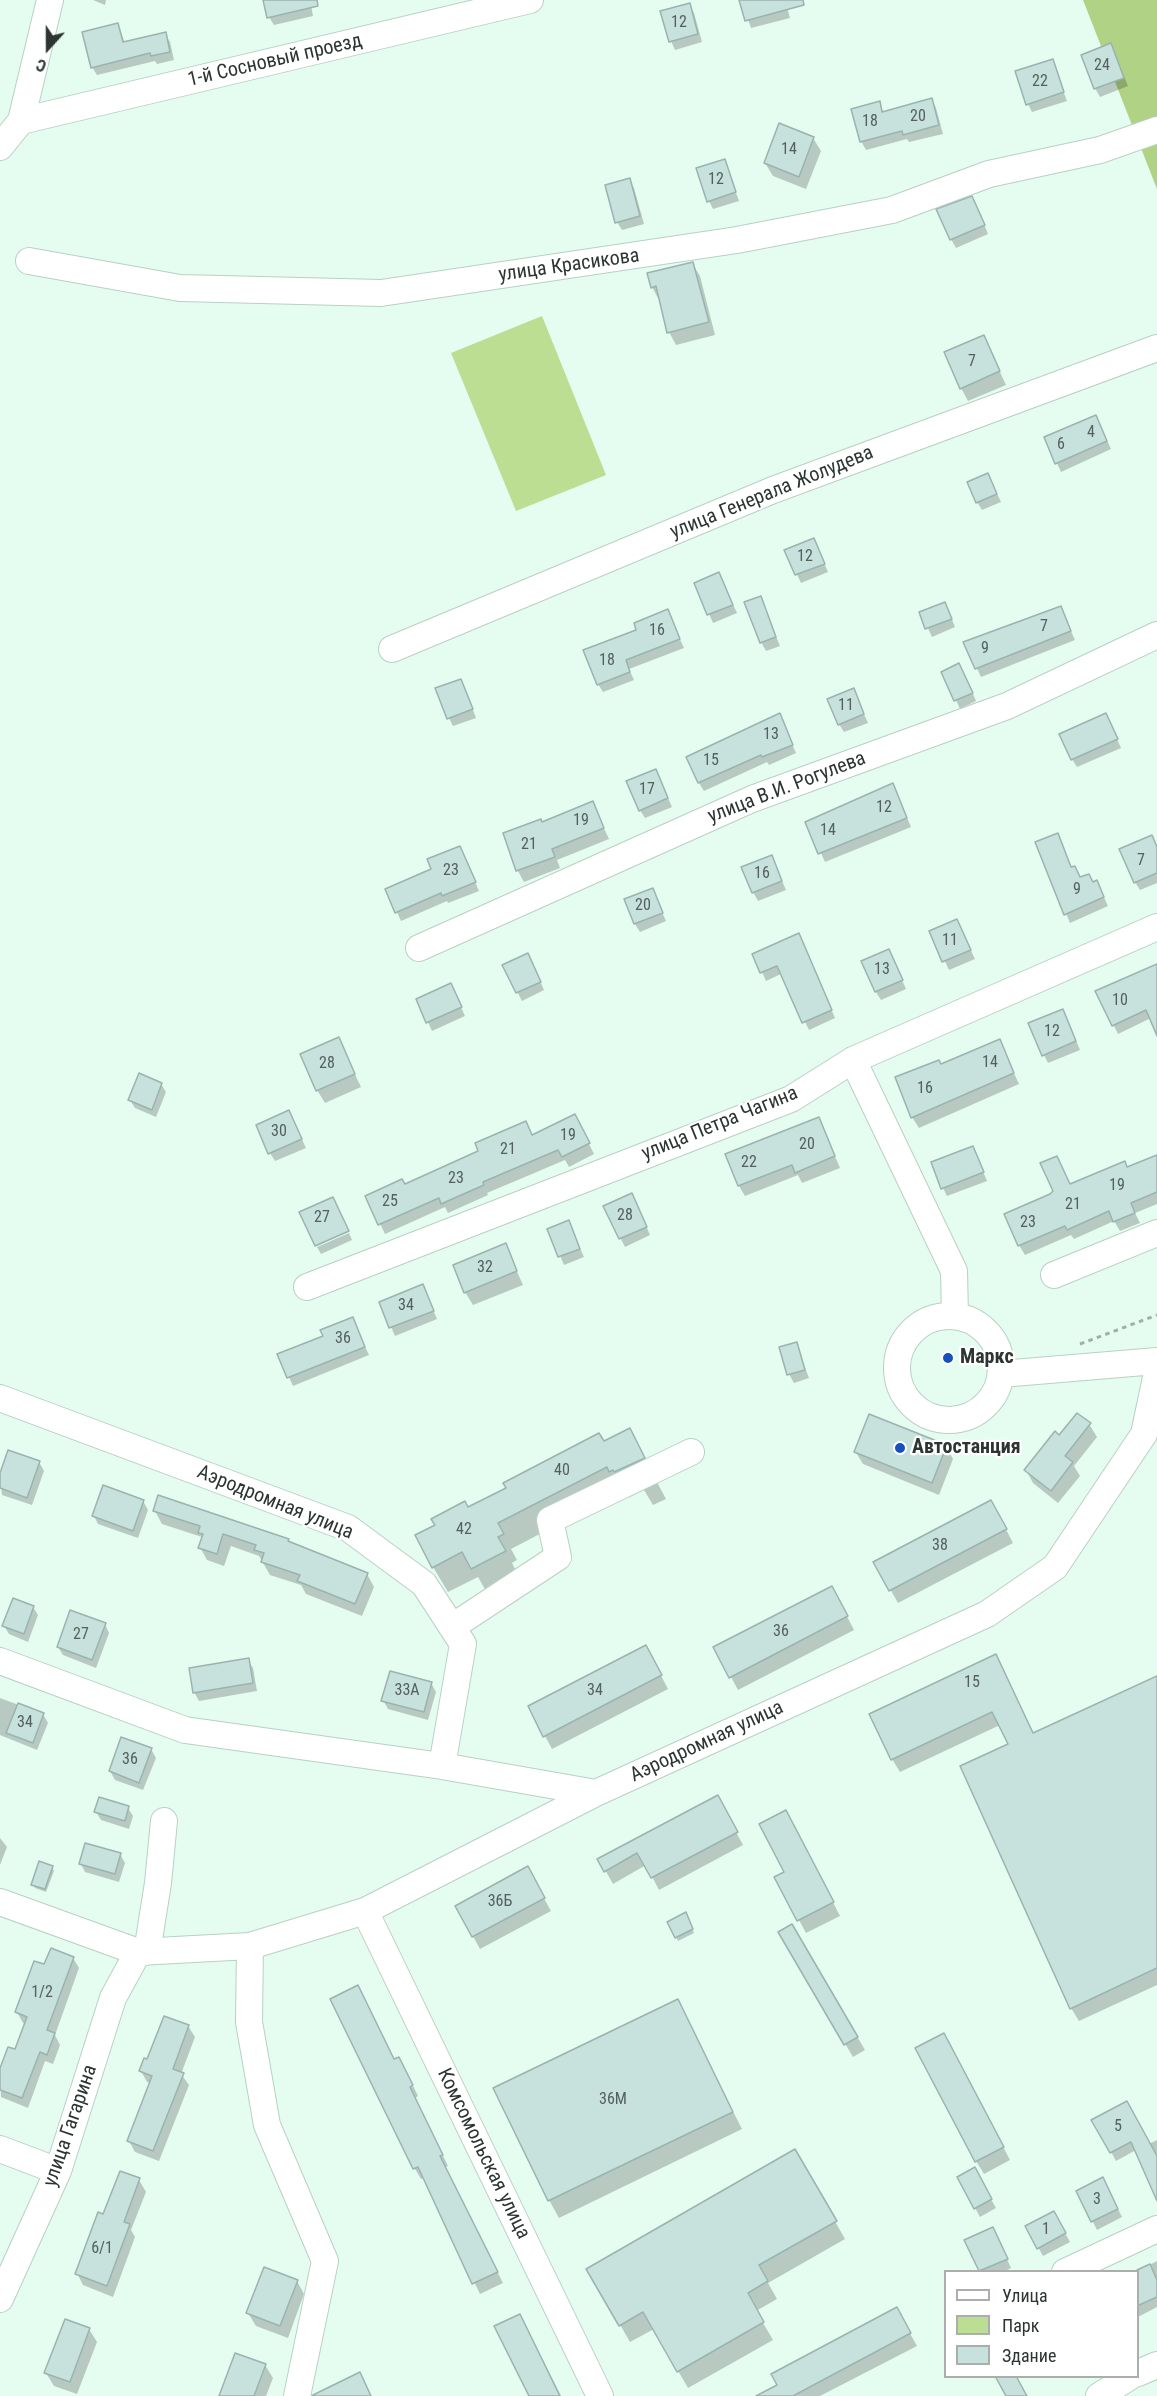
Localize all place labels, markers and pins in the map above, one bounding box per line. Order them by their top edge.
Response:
place label: Маркс [960,1346,1014,1370]
marker: Маркс [941,1351,955,1365]
place label: Автостанция [912,1436,1021,1460]
marker: Автостанция [893,1441,907,1455]

